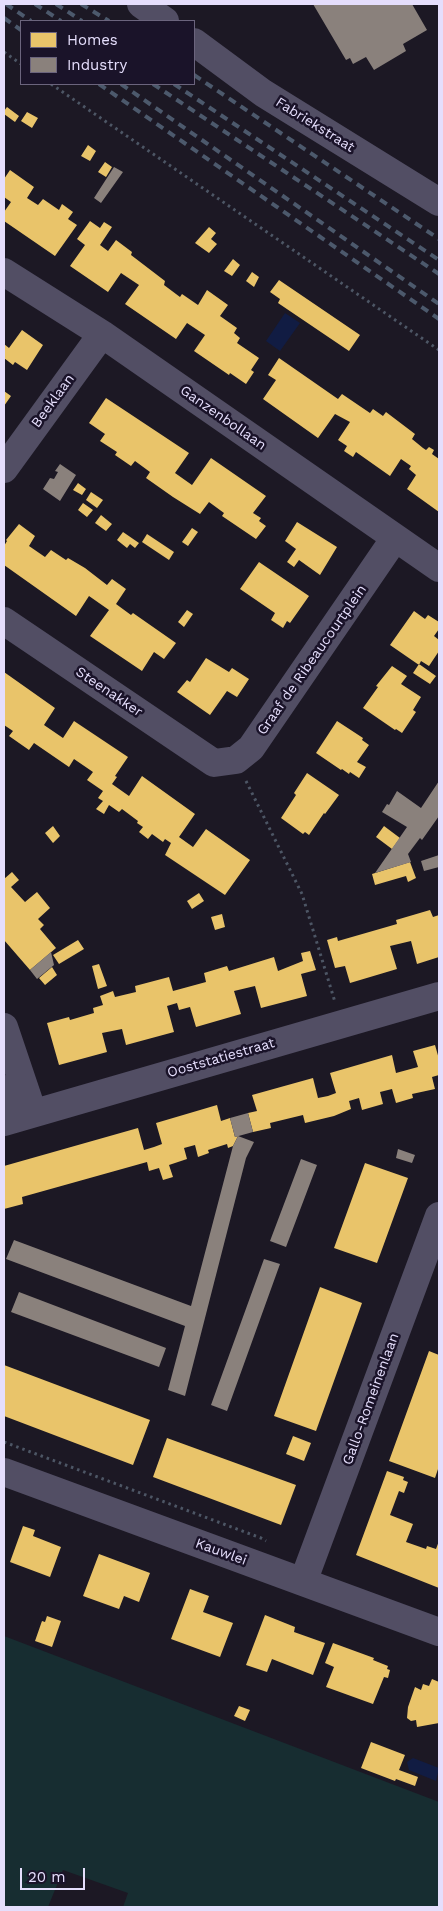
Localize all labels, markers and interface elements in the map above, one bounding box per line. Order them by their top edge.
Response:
legend [20,20,195,85]
text: Homes [67,31,118,49]
text: Industry [67,56,127,74]
street label: Fabriekstraat [272,94,358,156]
street label: Beeklaan [28,371,78,431]
street label: Ganzenbollaan [177,382,269,454]
street label: Graaf de Ribeaucourtplein [254,582,370,738]
street label: Steenakker [72,664,146,720]
street label: Ooststatiestraat [165,1035,277,1081]
street label: Gallo-Romeinenlaan [339,1331,403,1467]
street label: Kauwlei [193,1535,249,1569]
scale bar [22,1858,88,1890]
text: 20 m [28,1868,66,1886]

